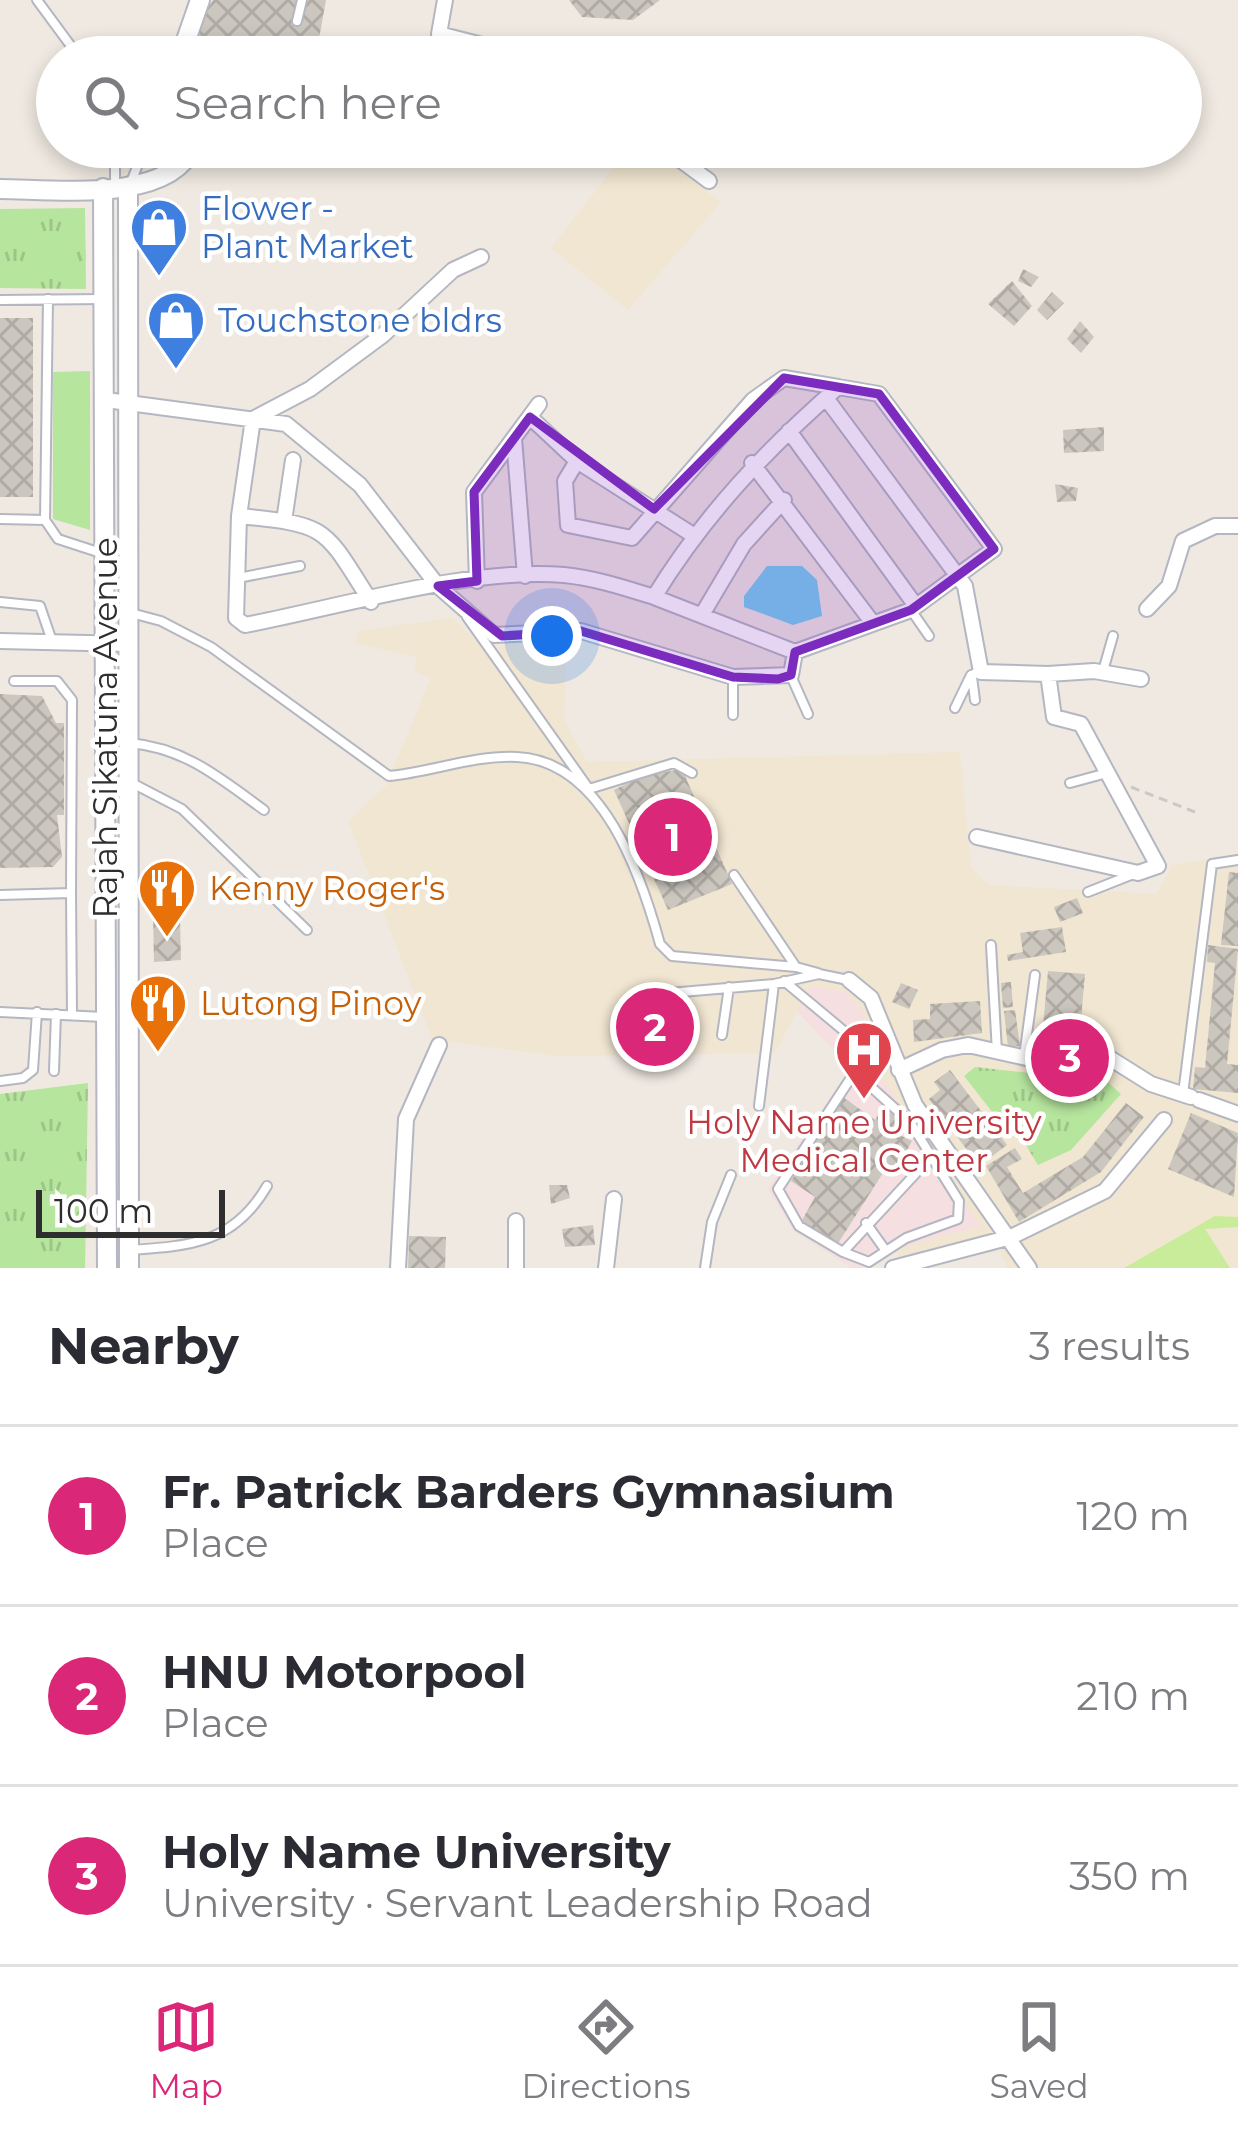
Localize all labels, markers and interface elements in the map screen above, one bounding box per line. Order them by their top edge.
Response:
search box [36,36,1202,168]
icon: search [78,69,144,135]
text: Search here [174,75,442,130]
place label: Flower - Plant Market [201,188,414,266]
shop icon: Flower - Plant Market [128,196,190,278]
shop icon: Touchstone bldrs [145,289,207,371]
place label: Touchstone bldrs [218,300,502,340]
street label: Rajah Sikatuna Avenue [85,537,125,919]
your location [522,606,582,666]
pin: 1 [634,792,712,882]
restaurant icon: Kenny Roger's [136,857,198,939]
place label: Kenny Roger's [209,868,445,908]
restaurant icon: Lutong Pinoy [127,972,189,1054]
pin: 2 [616,982,694,1072]
place label: Lutong Pinoy [200,983,421,1023]
pin: 3 [1031,1013,1109,1103]
hospital icon: Holy Name University Medical Center [833,1019,895,1101]
place label: Holy Name University Medical Center [686,1102,1042,1180]
scale bar [36,1184,225,1237]
text: 100 m [54,1191,153,1231]
text: Nearby [48,1315,239,1377]
text: 3 results [1029,1322,1190,1370]
text: Fr. Patrick Barders Gymnasium [162,1464,895,1519]
text: 1 [79,1492,95,1540]
text: 120 m [1076,1492,1190,1540]
text: Place [162,1519,269,1567]
text: HNU Motorpool [162,1644,526,1699]
text: 2 [75,1672,99,1720]
text: 210 m [1076,1672,1190,1720]
text: Place [162,1699,269,1747]
text: Holy Name University [162,1824,671,1879]
text: 3 [75,1852,99,1900]
text: 350 m [1069,1852,1190,1900]
text: University · Servant Leadership Road [162,1879,873,1927]
tab: Map [149,1994,223,2106]
tab: Directions [522,1994,691,2106]
tab: Saved [989,1994,1089,2106]

